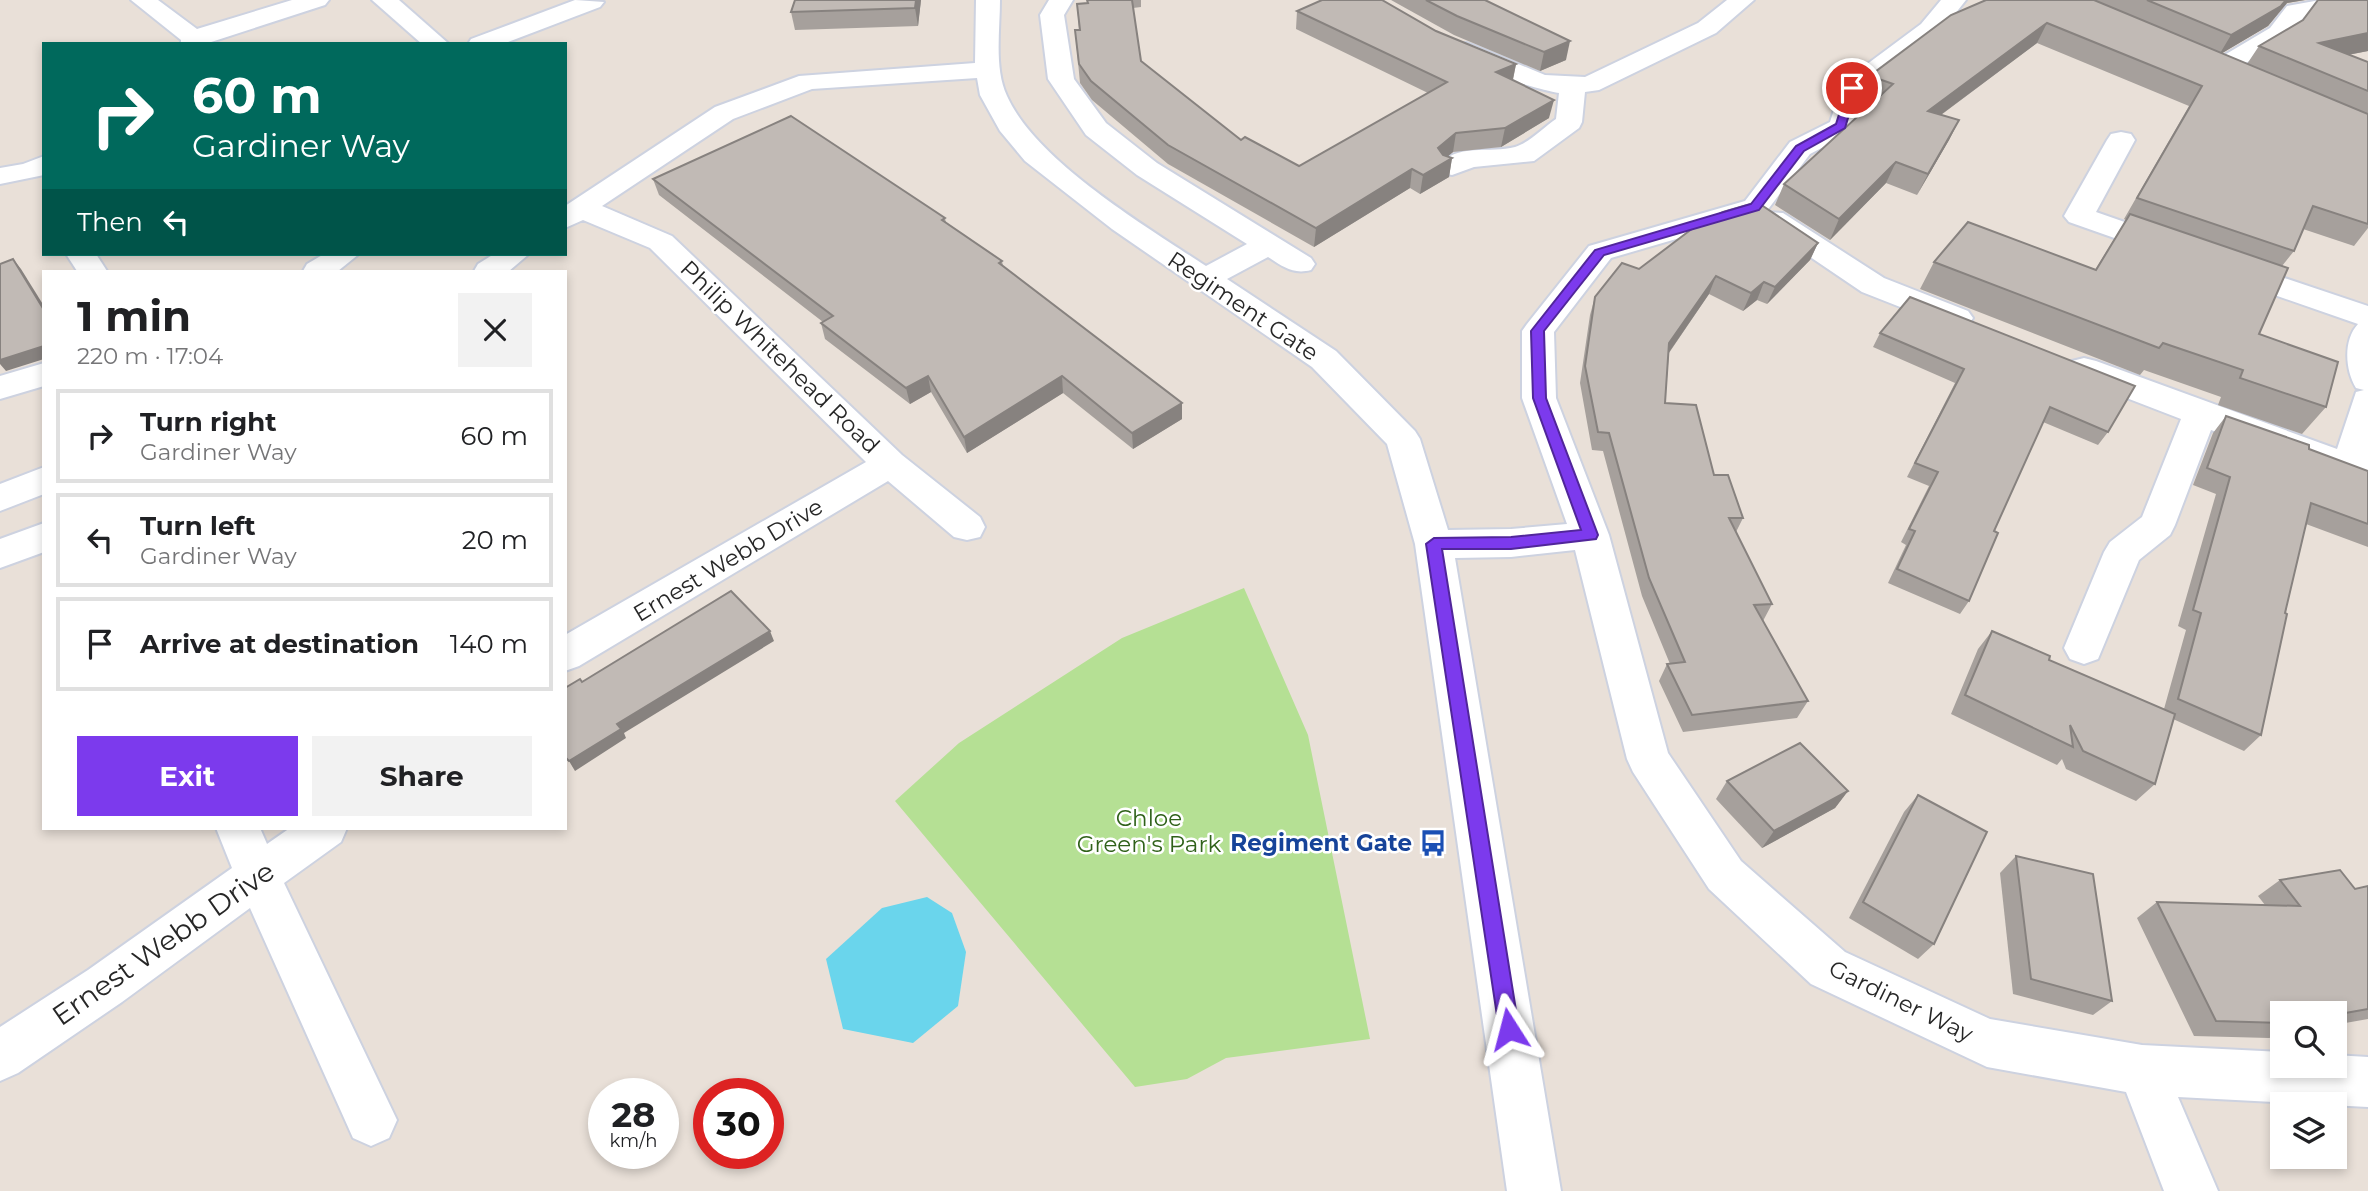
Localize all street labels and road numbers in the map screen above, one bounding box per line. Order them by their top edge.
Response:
street label: Regiment Gate [1162,245,1324,367]
street label: Philip Whitehead Road [675,254,885,460]
street label: Ernest Webb Drive [628,492,828,628]
street label: Ernest Webb Drive [45,854,281,1032]
street label: Gardiner Way [1824,954,1978,1048]

